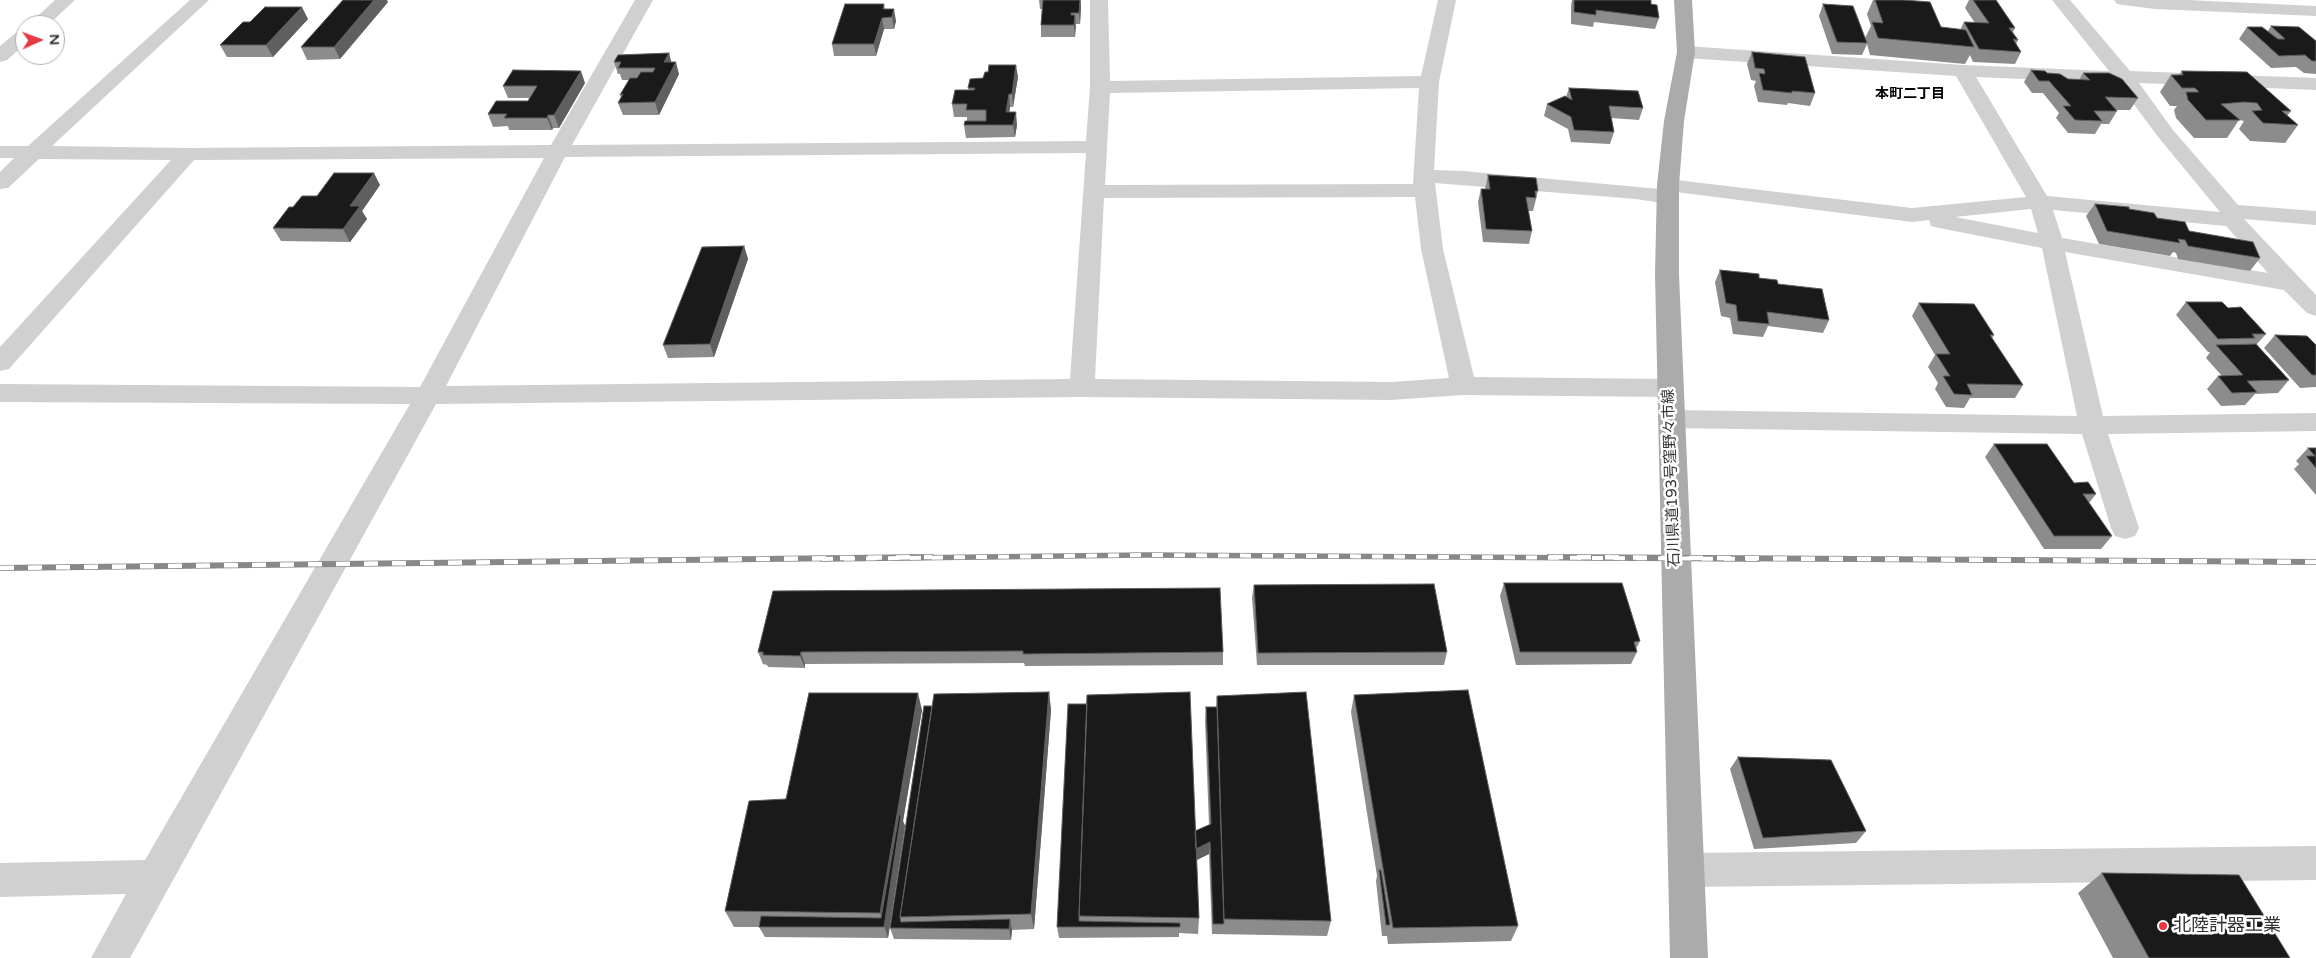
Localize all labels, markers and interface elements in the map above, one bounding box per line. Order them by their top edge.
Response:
north arrow [15,15,65,65]
text: N [46,34,63,45]
district label: 本町二丁目 [1875,86,1945,102]
street label: 石川県道193号窪野々市線 [1660,389,1684,567]
place label: 北陸計器工業 [2173,915,2281,937]
marker: 北陸計器工業 [2157,920,2169,932]

